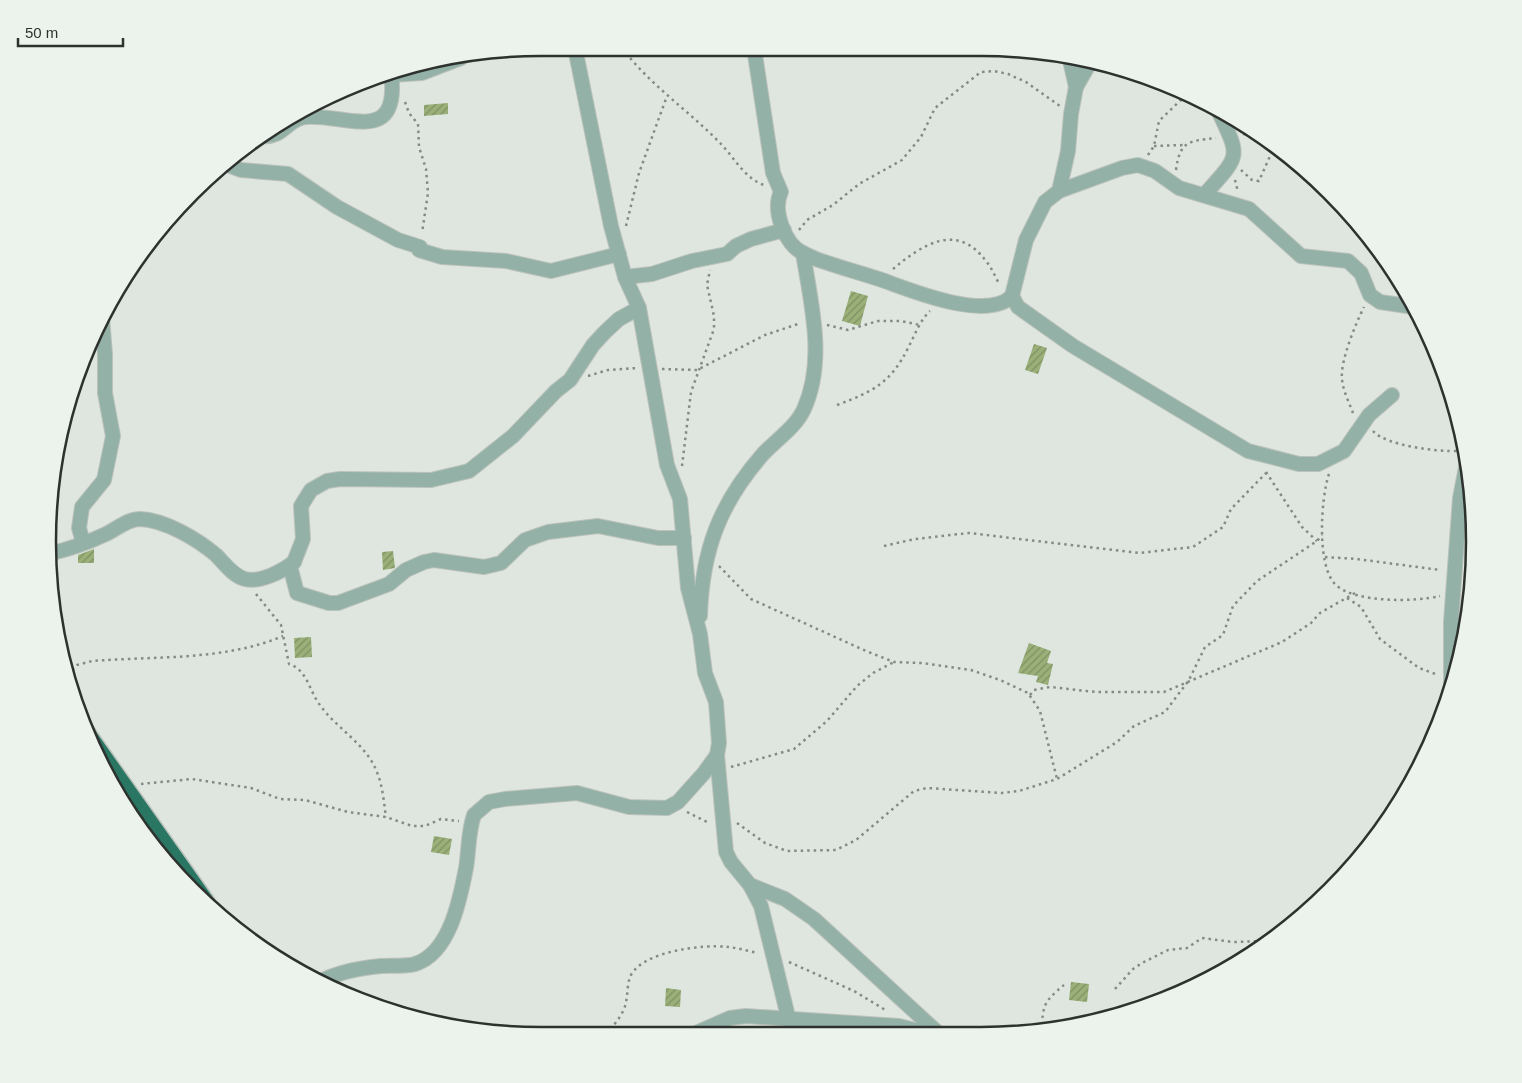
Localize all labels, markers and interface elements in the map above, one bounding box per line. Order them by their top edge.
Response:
scale bar [18,15,122,47]
text: 50 m [25,24,58,41]

